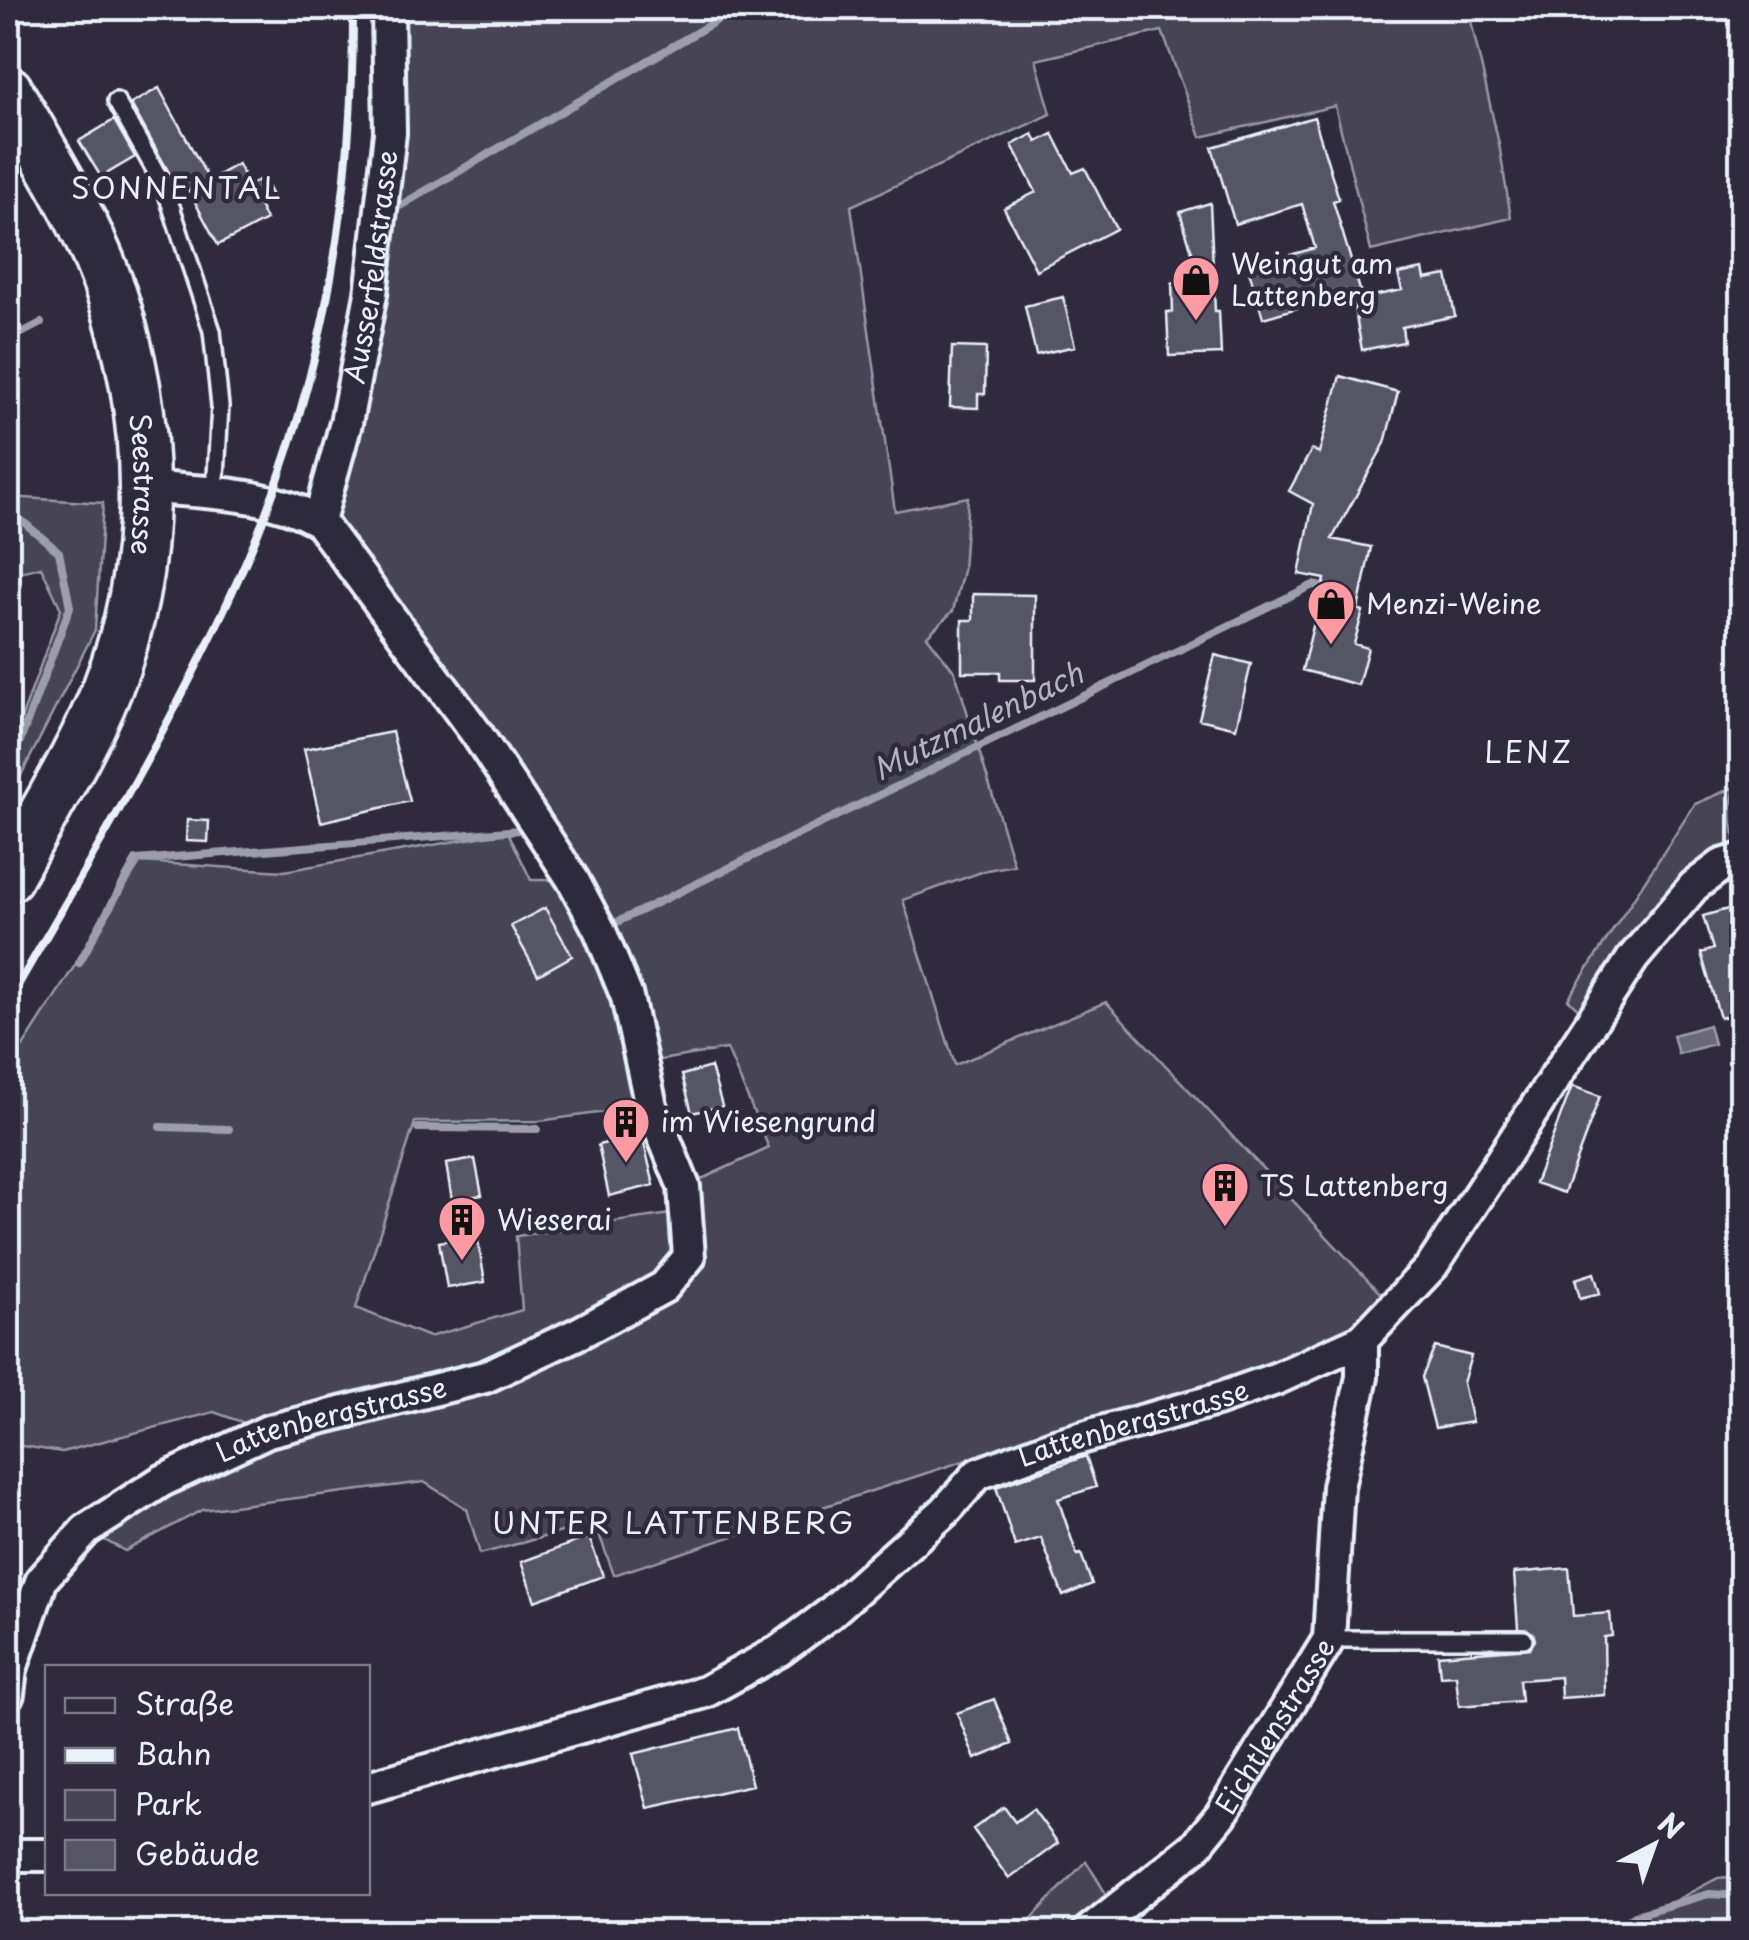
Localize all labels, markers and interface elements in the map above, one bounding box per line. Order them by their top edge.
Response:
street label: Ausserfeldstrasse [331,148,408,387]
district label: SONNENTAL [71,164,283,209]
place label: Weingut am Lattenberg [1231,241,1393,316]
shop icon: Weingut am Lattenberg [1170,254,1222,322]
street label: Seestrasse [119,411,167,557]
shop icon: Menzi-Weine [1305,578,1357,646]
place label: Menzi-Weine [1366,581,1542,624]
water label: Mutzmalenbach [864,649,1090,790]
district label: LENZ [1484,728,1574,773]
building icon: im Wiesengrund [600,1096,652,1164]
place label: im Wiesengrund [661,1099,876,1142]
building icon: TS Lattenberg [1199,1160,1251,1228]
place label: TS Lattenberg [1260,1163,1448,1206]
building icon: Wieserai [436,1194,488,1262]
place label: Wieserai [497,1197,612,1240]
street label: Lattenbergstrasse [208,1364,451,1473]
street label: Lattenbergstrasse [1011,1367,1254,1477]
district label: UNTER LATTENBERG [492,1499,856,1544]
street label: Eichtlenstrasse [1204,1629,1345,1822]
legend [45,1665,370,1895]
text: Straße [135,1680,234,1725]
text: Bahn [135,1730,212,1775]
text: Park [135,1780,202,1825]
north arrow [1604,1795,1704,1895]
text: N [1649,1801,1694,1849]
text: Gebäude [135,1830,260,1875]

